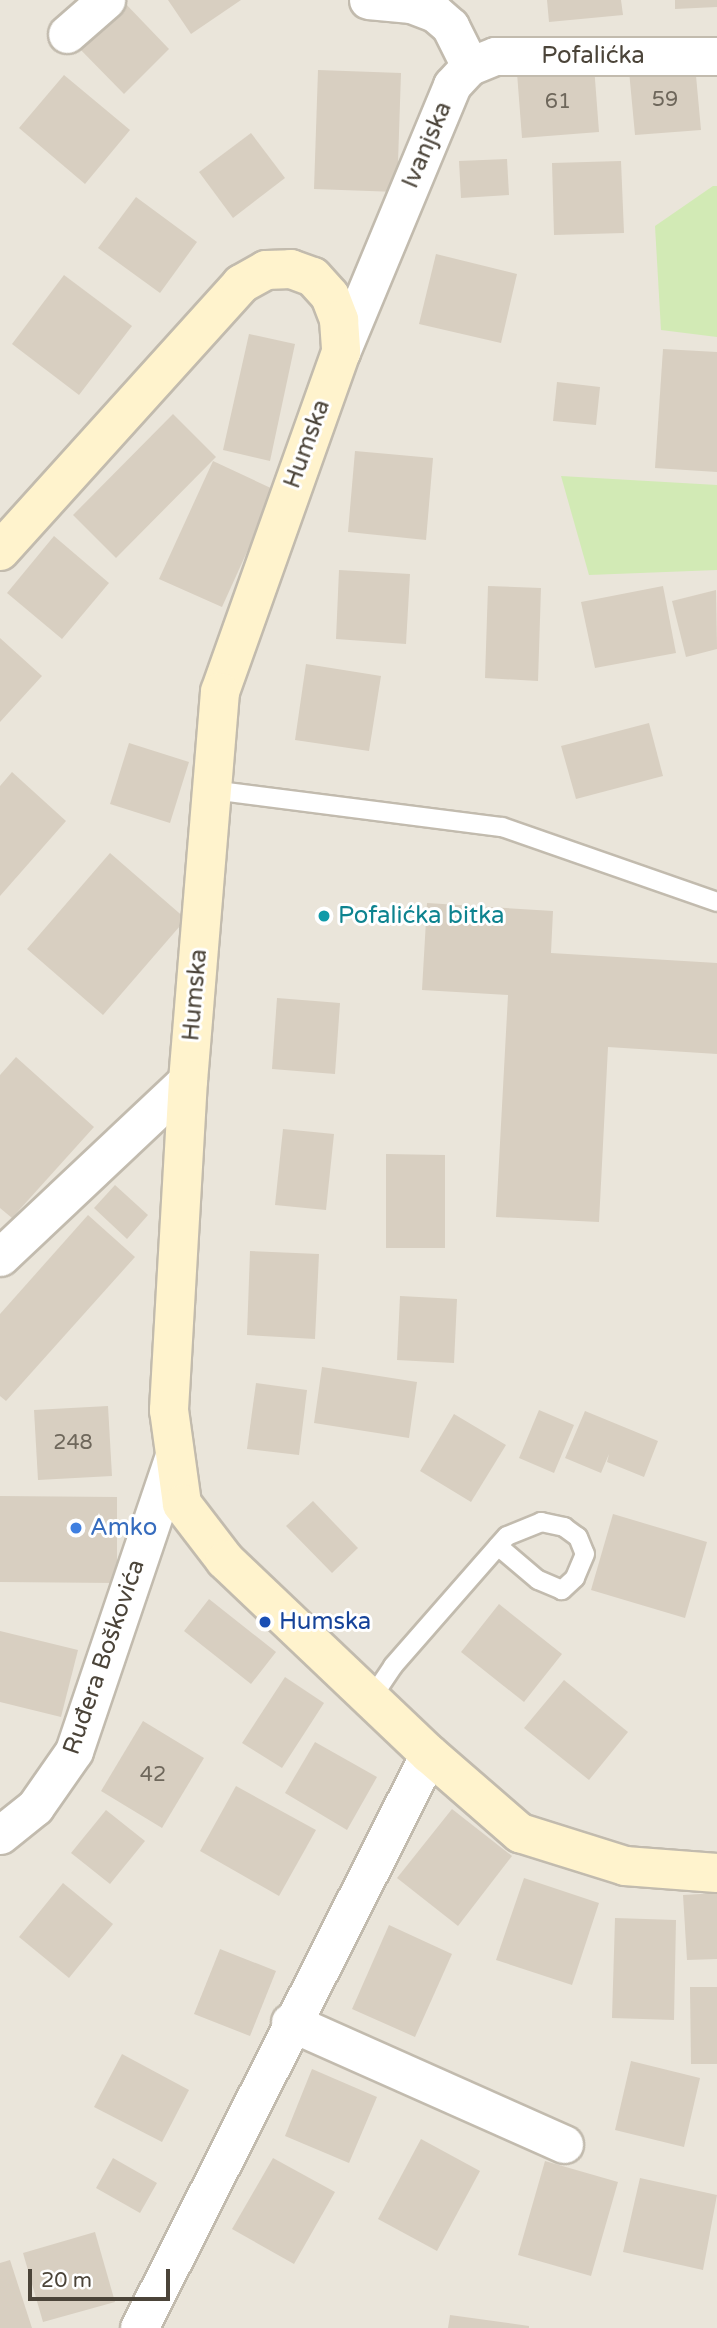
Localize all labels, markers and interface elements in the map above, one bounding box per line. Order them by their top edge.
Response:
street label: Pofalićka [541,42,645,70]
house number: 59 [652,87,678,113]
house number: 61 [545,89,571,115]
street label: Ivanjska [396,97,458,193]
street label: Humska [278,396,336,492]
place label: Pofalićka bitka [338,902,504,930]
marker: Pofalićka bitka [316,908,332,924]
street label: Humska [177,948,213,1042]
house number: 248 [53,1430,93,1456]
place label: Amko [90,1514,157,1542]
marker: Amko [68,1520,84,1536]
street label: Ruđera Boškovića [57,1556,151,1758]
place label: Humska [279,1608,371,1636]
marker: Humska [257,1614,273,1630]
house number: 42 [140,1762,166,1788]
scale bar [32,2254,173,2298]
text: 20 m [41,2268,92,2293]

